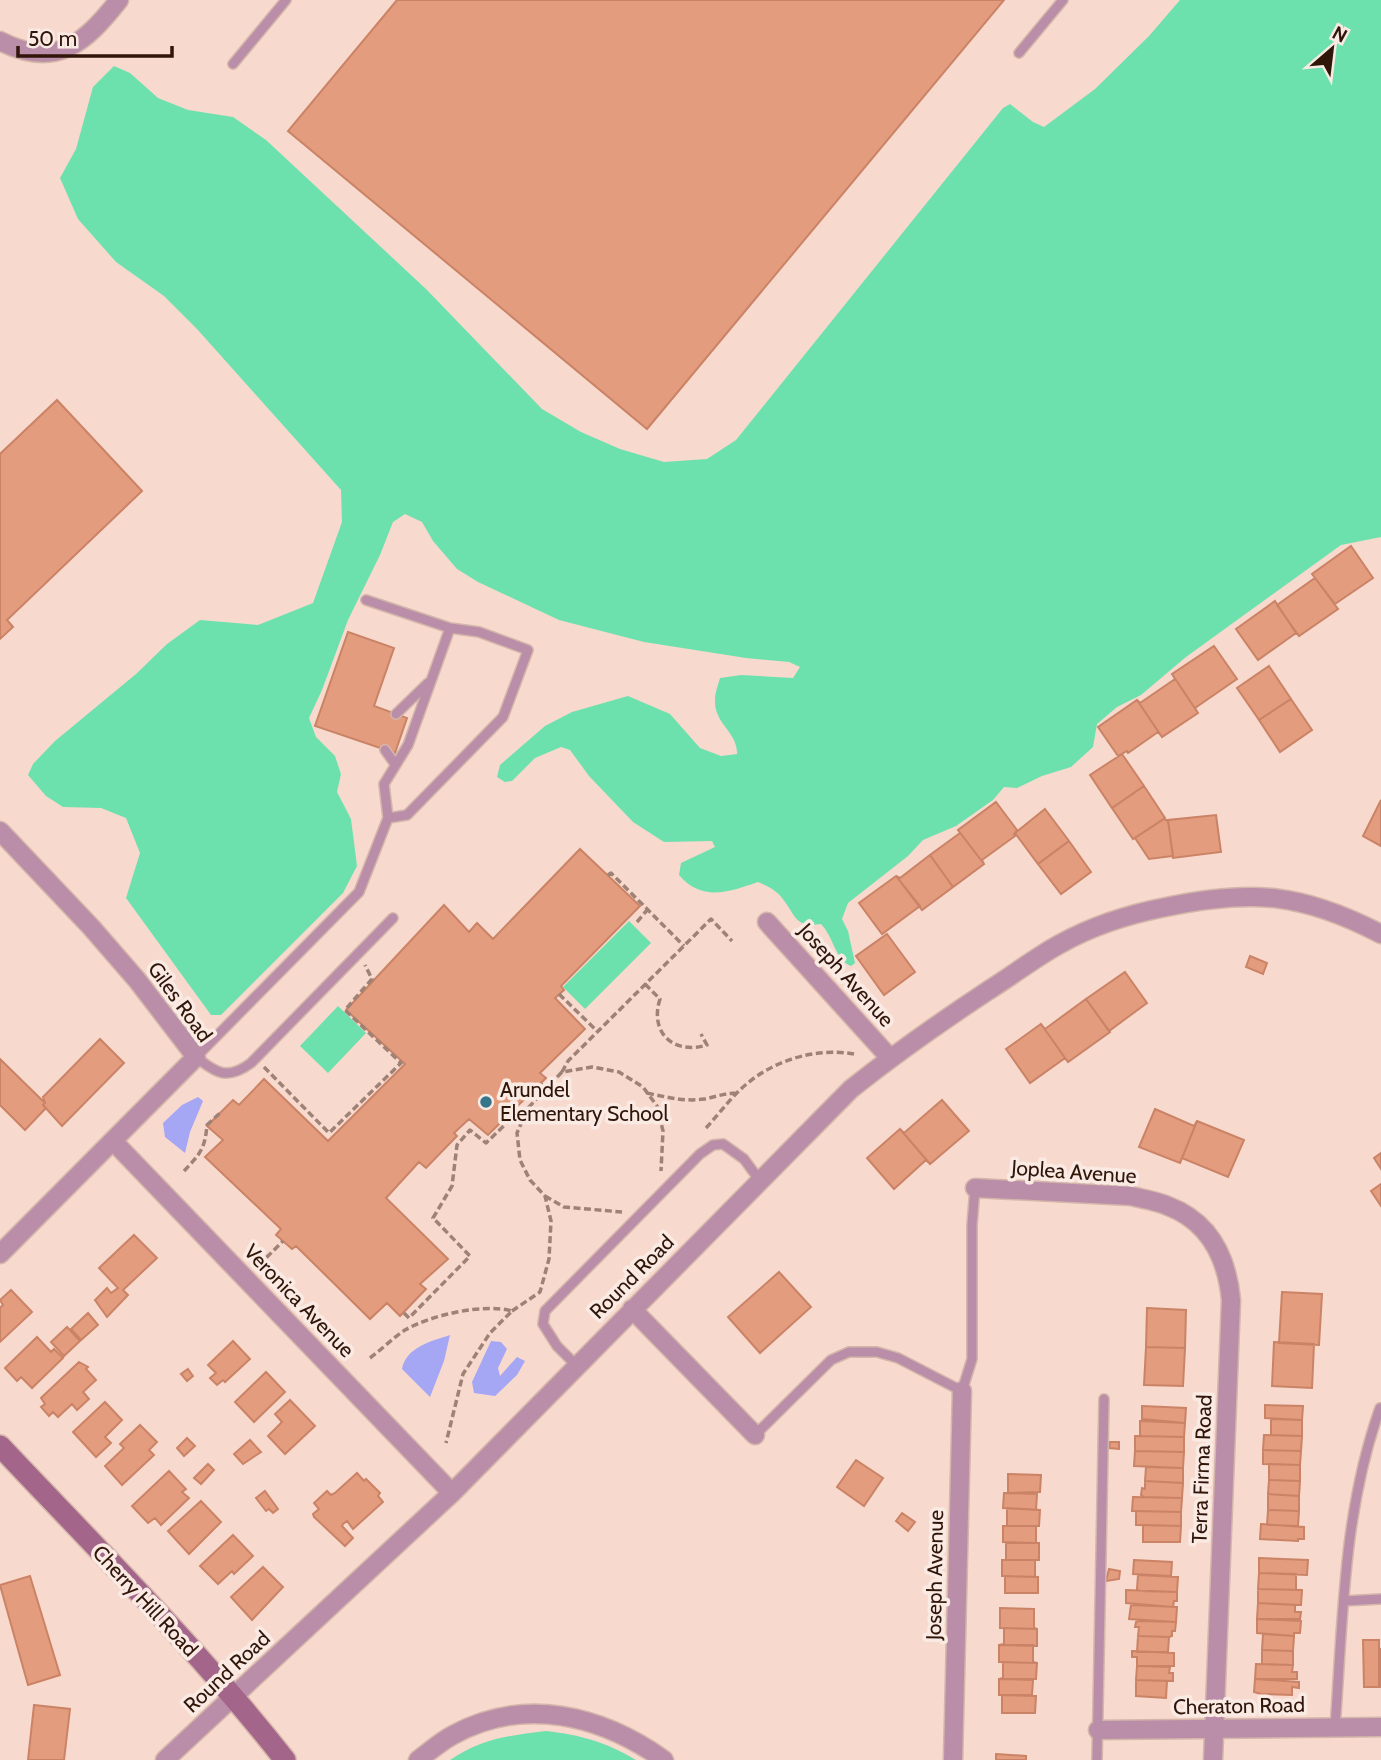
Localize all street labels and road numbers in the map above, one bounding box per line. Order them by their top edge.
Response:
street label: Joseph Avenue [793,917,899,1032]
street label: Giles Road [143,957,218,1047]
street label: Joplea Avenue [1010,1155,1138,1188]
street label: Round Road [584,1229,679,1324]
street label: Veronica Avenue [239,1239,360,1363]
street label: Terra Firma Road [1186,1394,1217,1544]
street label: Joseph Avenue [921,1509,948,1641]
street label: Cherry Hill Road [87,1540,203,1661]
street label: Round Road [178,1625,275,1718]
street label: Cheraton Road [1173,1692,1305,1719]

